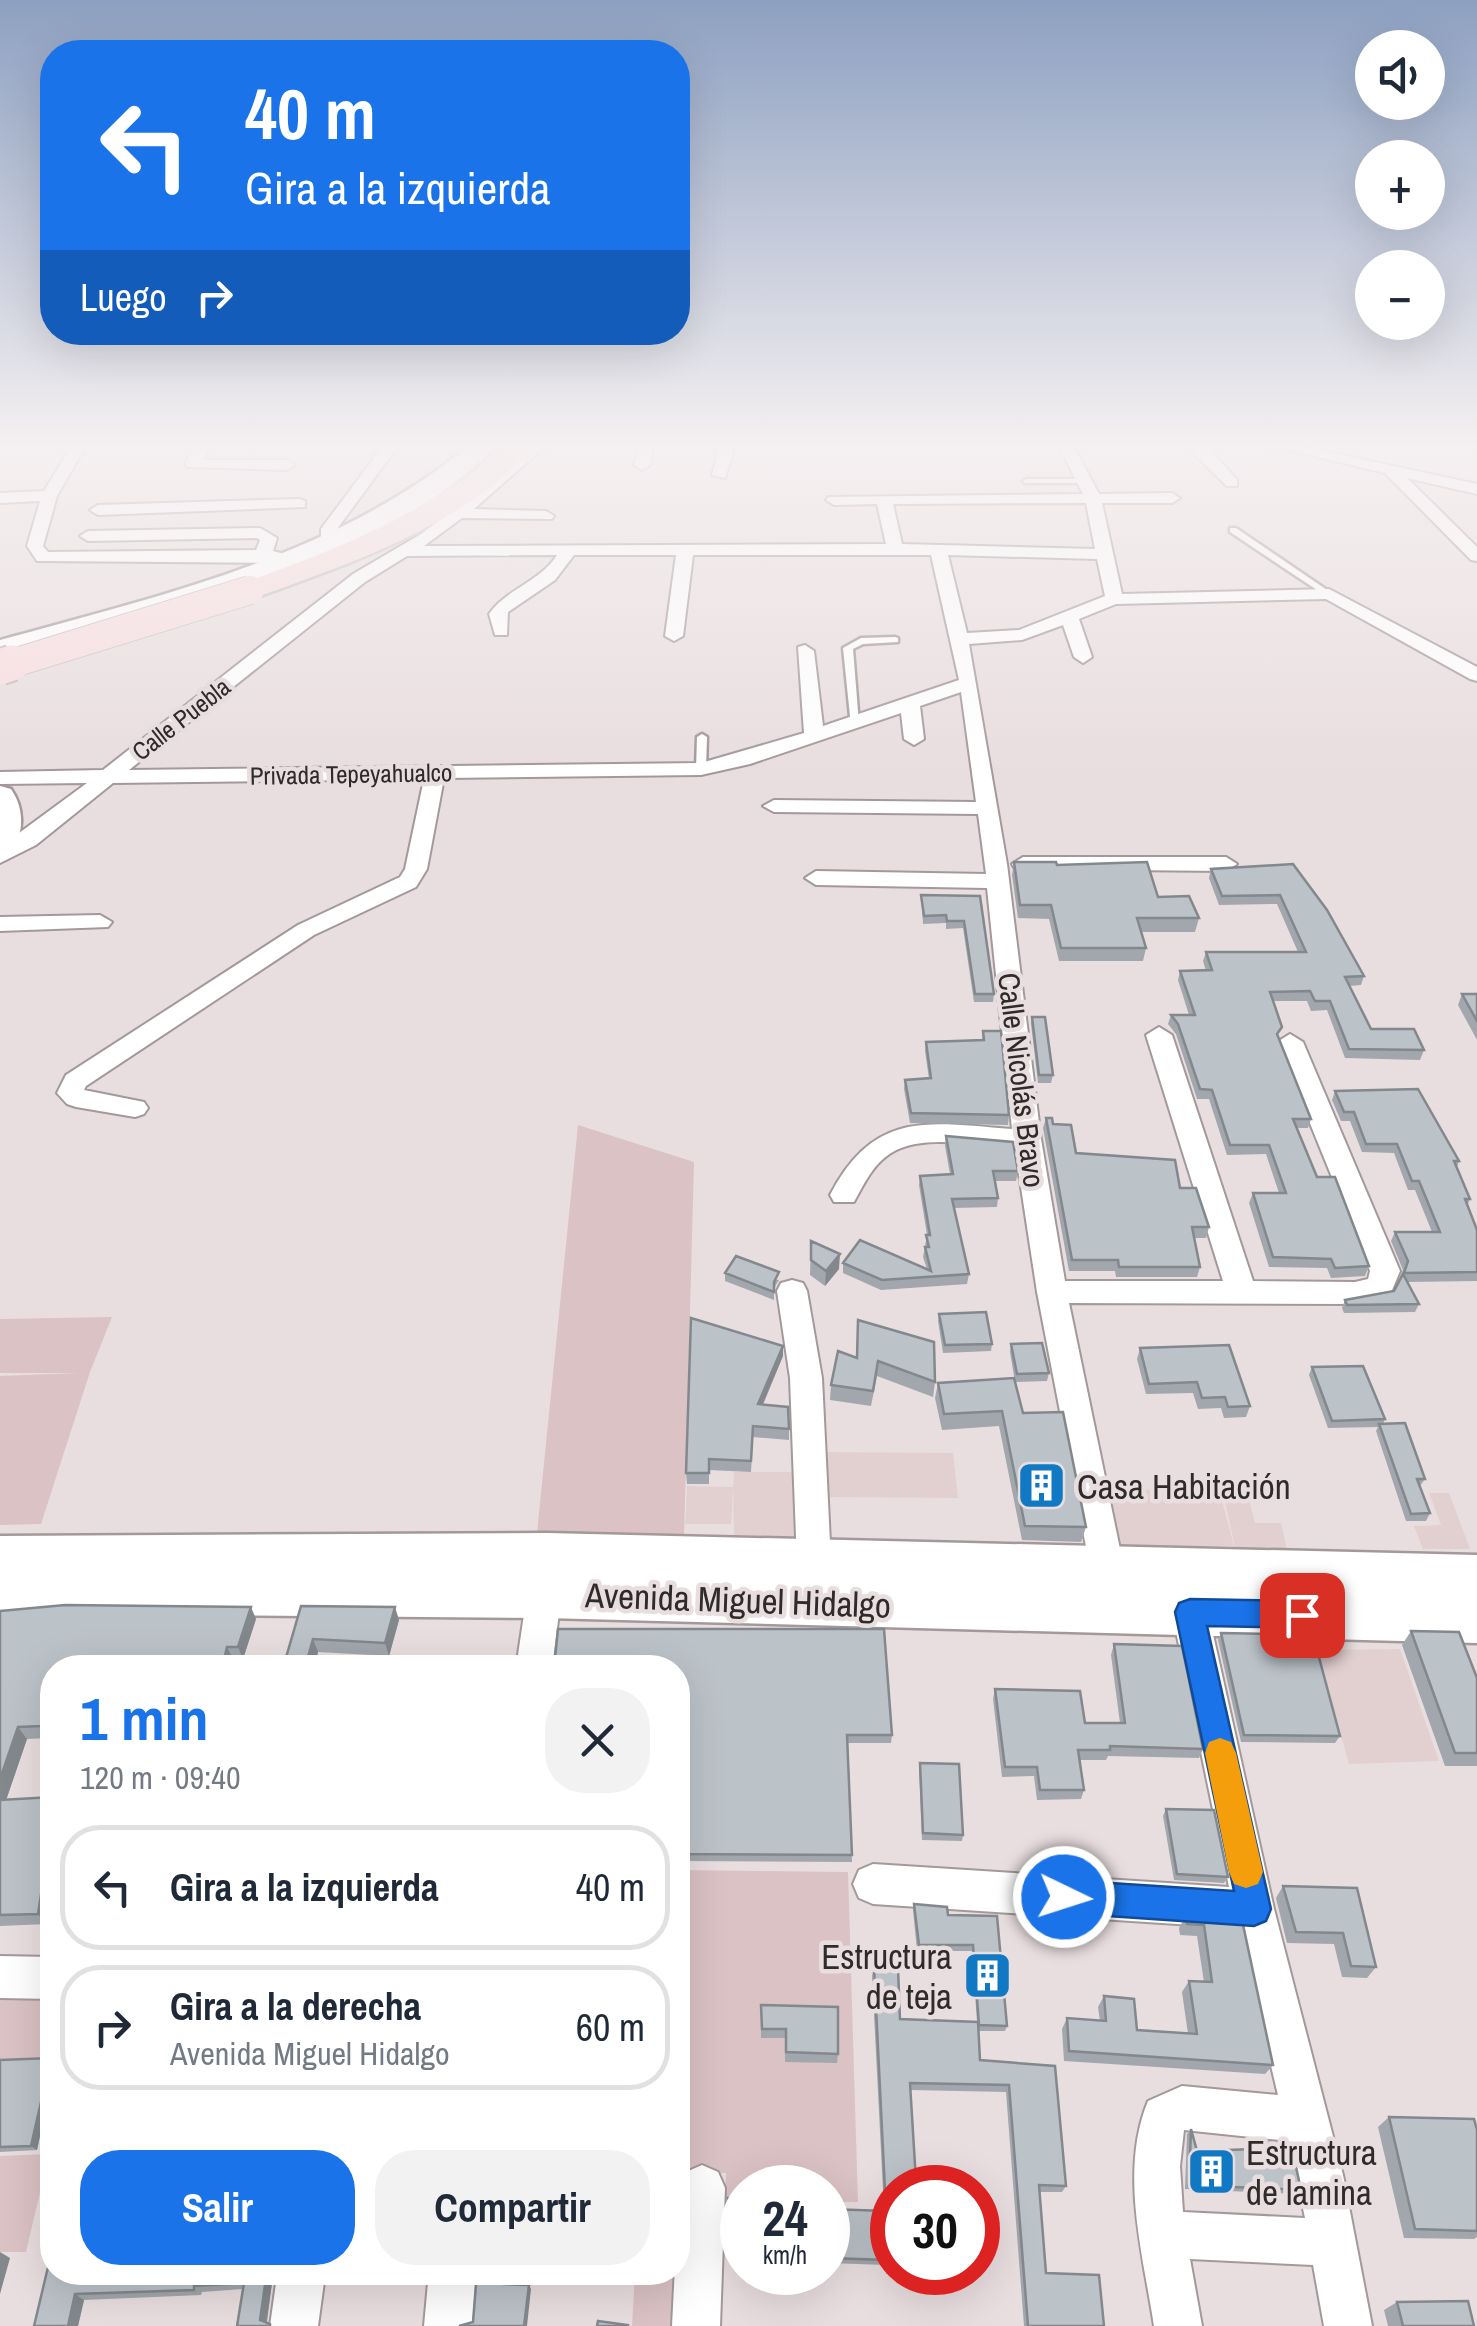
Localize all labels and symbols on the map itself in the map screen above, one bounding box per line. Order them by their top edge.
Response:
street label: Calle Puebla [125,669,238,768]
street label: Privada Tepeyahualco [249,755,453,793]
street label: Calle Nicolás Bravo [989,970,1055,1190]
building icon: Casa Habitación [1016,1460,1068,1512]
place label: Casa Habitación [1077,1463,1291,1510]
street label: Avenida Miguel Hidalgo [583,1571,892,1629]
pin [1260,1573,1345,1658]
position arrow [1012,1845,1116,1949]
place label: Estructura de teja [821,1933,952,2020]
building icon: Estructura de teja [961,1950,1013,2002]
place label: Estructura de lamina [1246,2129,1377,2216]
building icon: Estructura de lamina [1185,2146,1237,2198]
speed limit sign: 30 [870,2165,1000,2295]

